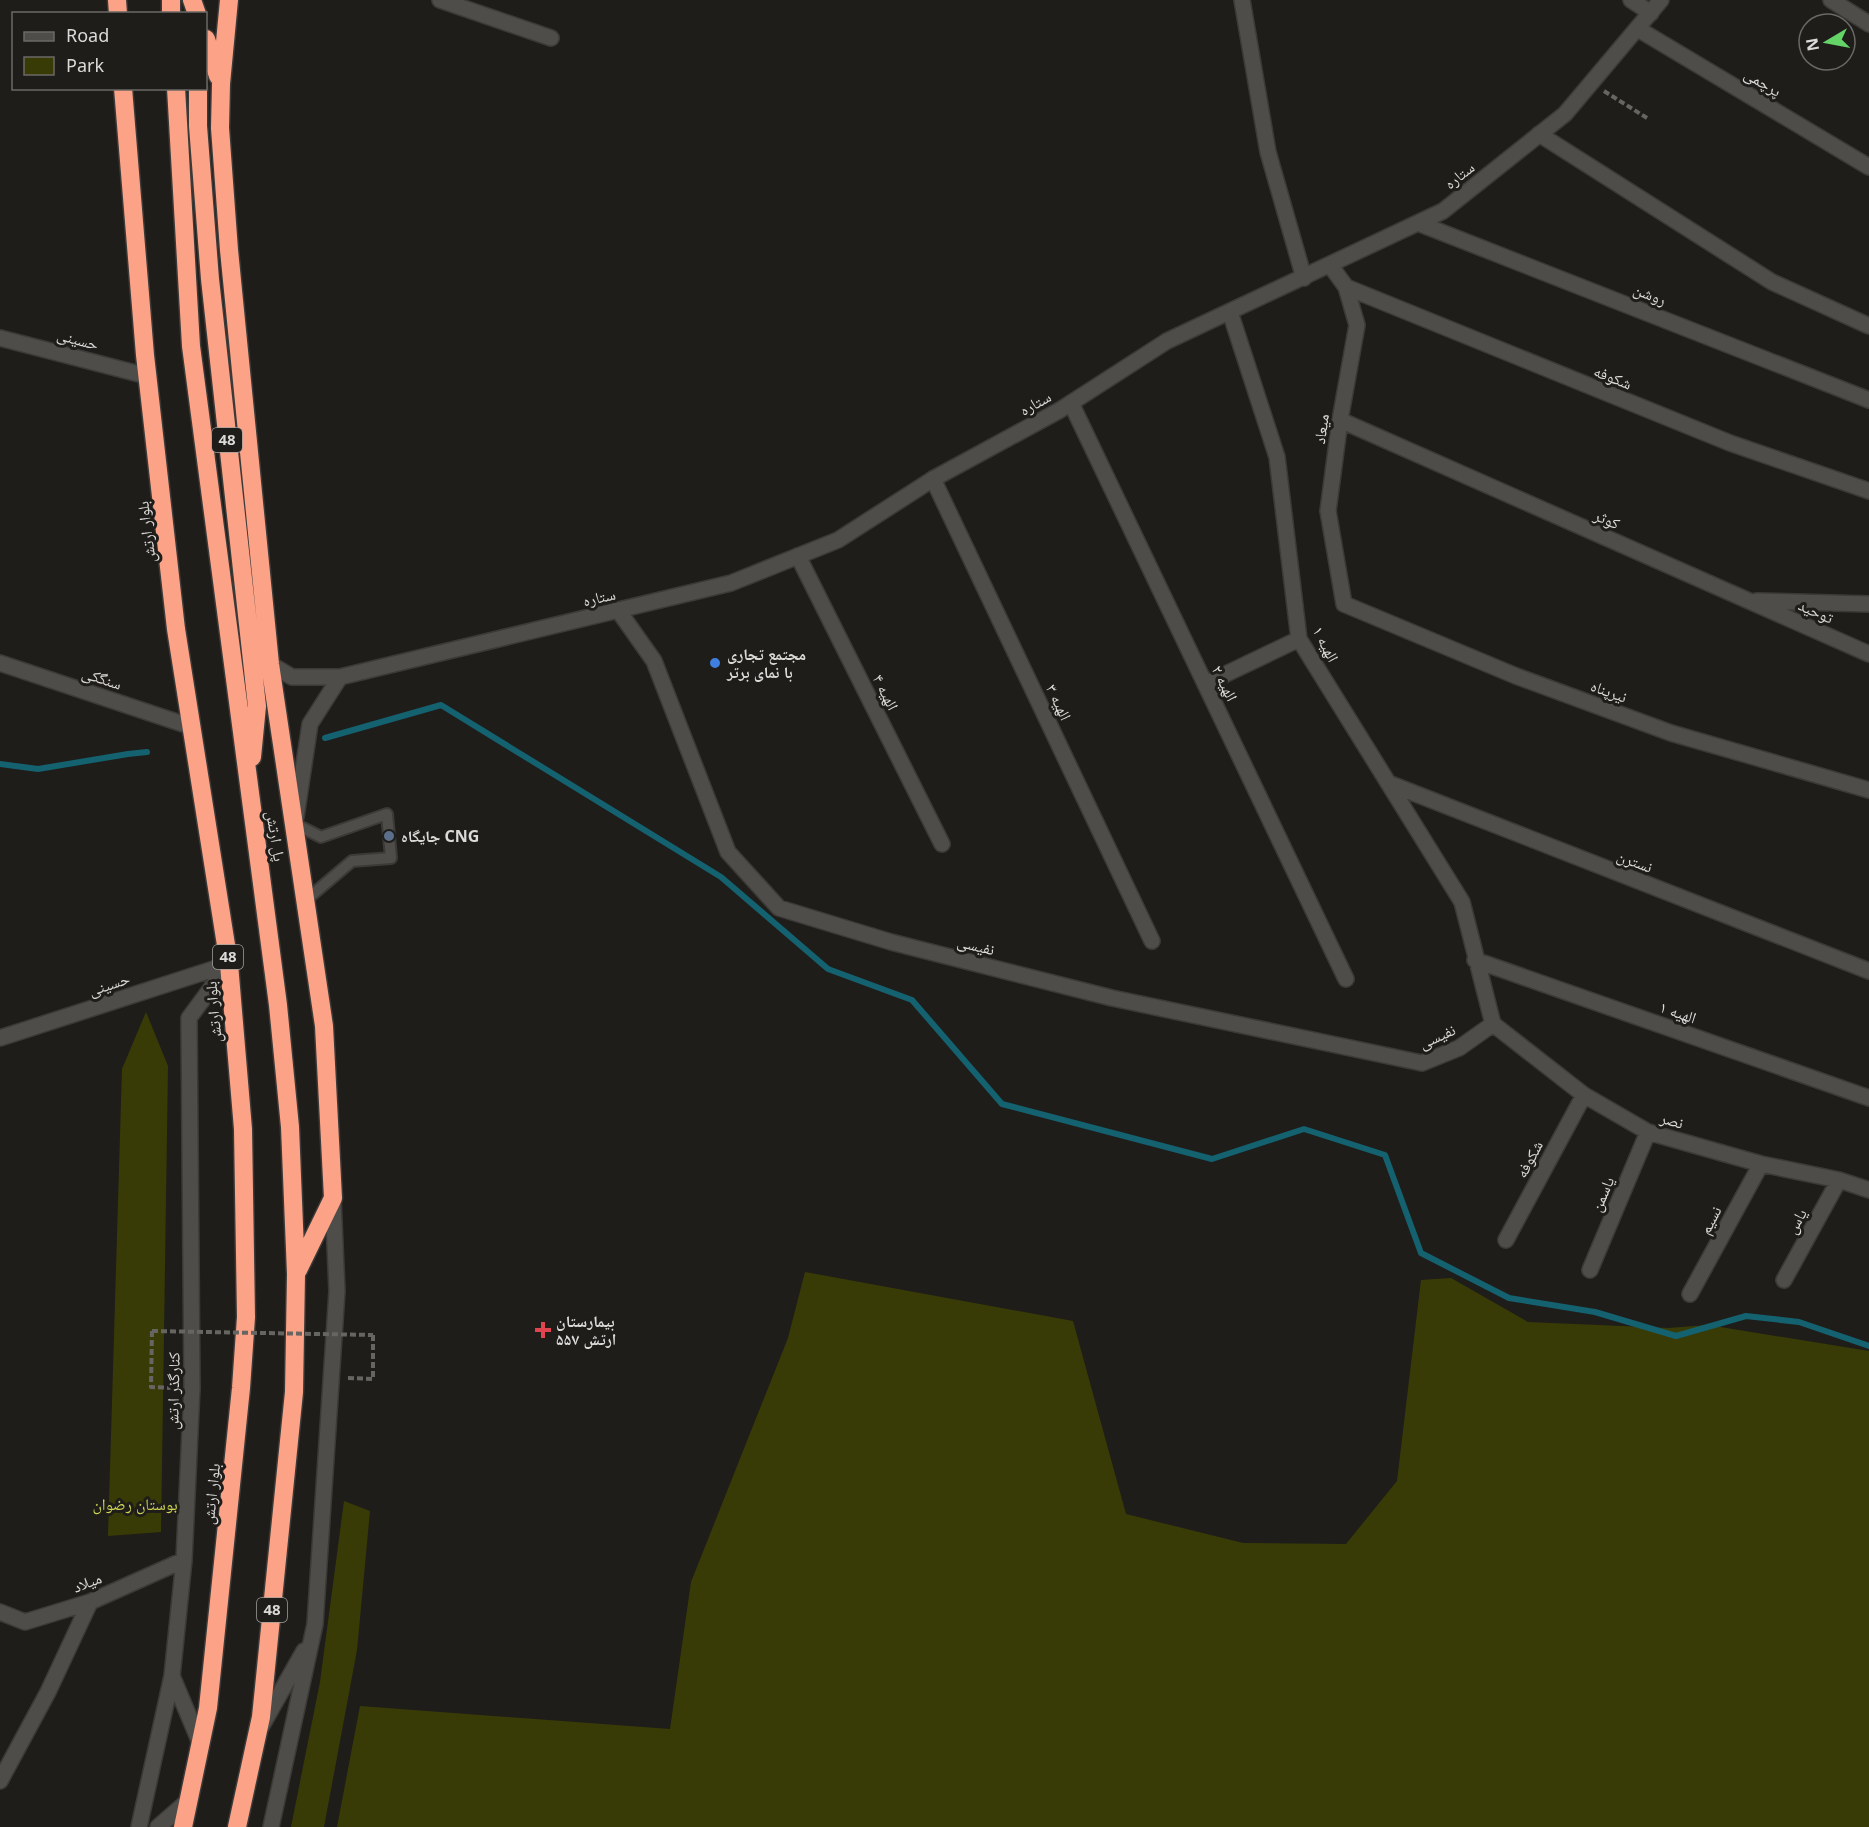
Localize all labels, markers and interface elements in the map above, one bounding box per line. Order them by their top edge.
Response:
legend [12,12,207,90]
north arrow [1797,12,1857,72]
text: Road [66,23,109,47]
text: N [1800,36,1824,53]
text: Park [66,53,104,77]
street label: پرچمی [1740,62,1786,102]
street label: ستاره [1439,156,1479,194]
street label: روشن [1630,278,1670,310]
street label: حسینی [55,323,101,355]
street label: شکوفه [1591,359,1635,395]
street label: ستاره [1015,385,1055,421]
street label: میعاد [1308,412,1334,446]
road number: 48 [212,428,242,452]
street label: بلوار ارتش [131,500,161,564]
street label: کوثر [1590,503,1624,534]
street label: ستاره [580,583,618,611]
street label: توحید [1795,594,1837,629]
street label: الهیه ۱ [1308,622,1344,666]
place label: مجتمع تجاری با نمای برتر [726,643,806,683]
marker: مجتمع تجاری با نمای برتر [708,656,722,670]
street label: سنگکی [79,661,125,695]
street label: الهیه ۲ [1207,661,1243,705]
street label: الهیه ۴ [868,670,904,714]
street label: نیرپناه [1588,674,1630,708]
street label: الهیه ۳ [1041,680,1077,724]
street label: پل ارتش [261,809,291,863]
place label: جایگاه CNG [401,825,479,847]
marker: جایگاه CNG [382,829,396,843]
street label: نسترن [1614,844,1656,878]
street label: نفیسی [955,930,997,960]
road number: 48 [213,945,243,969]
street label: حسینی [86,967,132,1001]
street label: بلوار ارتش [199,980,227,1044]
street label: الهیه ۱ [1657,995,1699,1029]
street label: نفیسی [1415,1018,1459,1054]
street label: نصر [1657,1106,1686,1134]
street label: شکوفه [1510,1136,1548,1182]
street label: یاسمن [1585,1173,1619,1215]
street label: نسیم [1693,1202,1727,1238]
street label: یاس [1780,1204,1812,1238]
place label: بیمارستان ۵۵۷ ارتش [556,1310,616,1350]
marker: بیمارستان ۵۵۷ ارتش [534,1321,552,1339]
street label: کنارگذر ارتش [161,1352,185,1430]
street label: بلوار ارتش [197,1462,225,1526]
park label: بوستان رضوان [92,1493,178,1515]
street label: میلاد [69,1566,105,1598]
road number: 48 [257,1598,287,1622]

